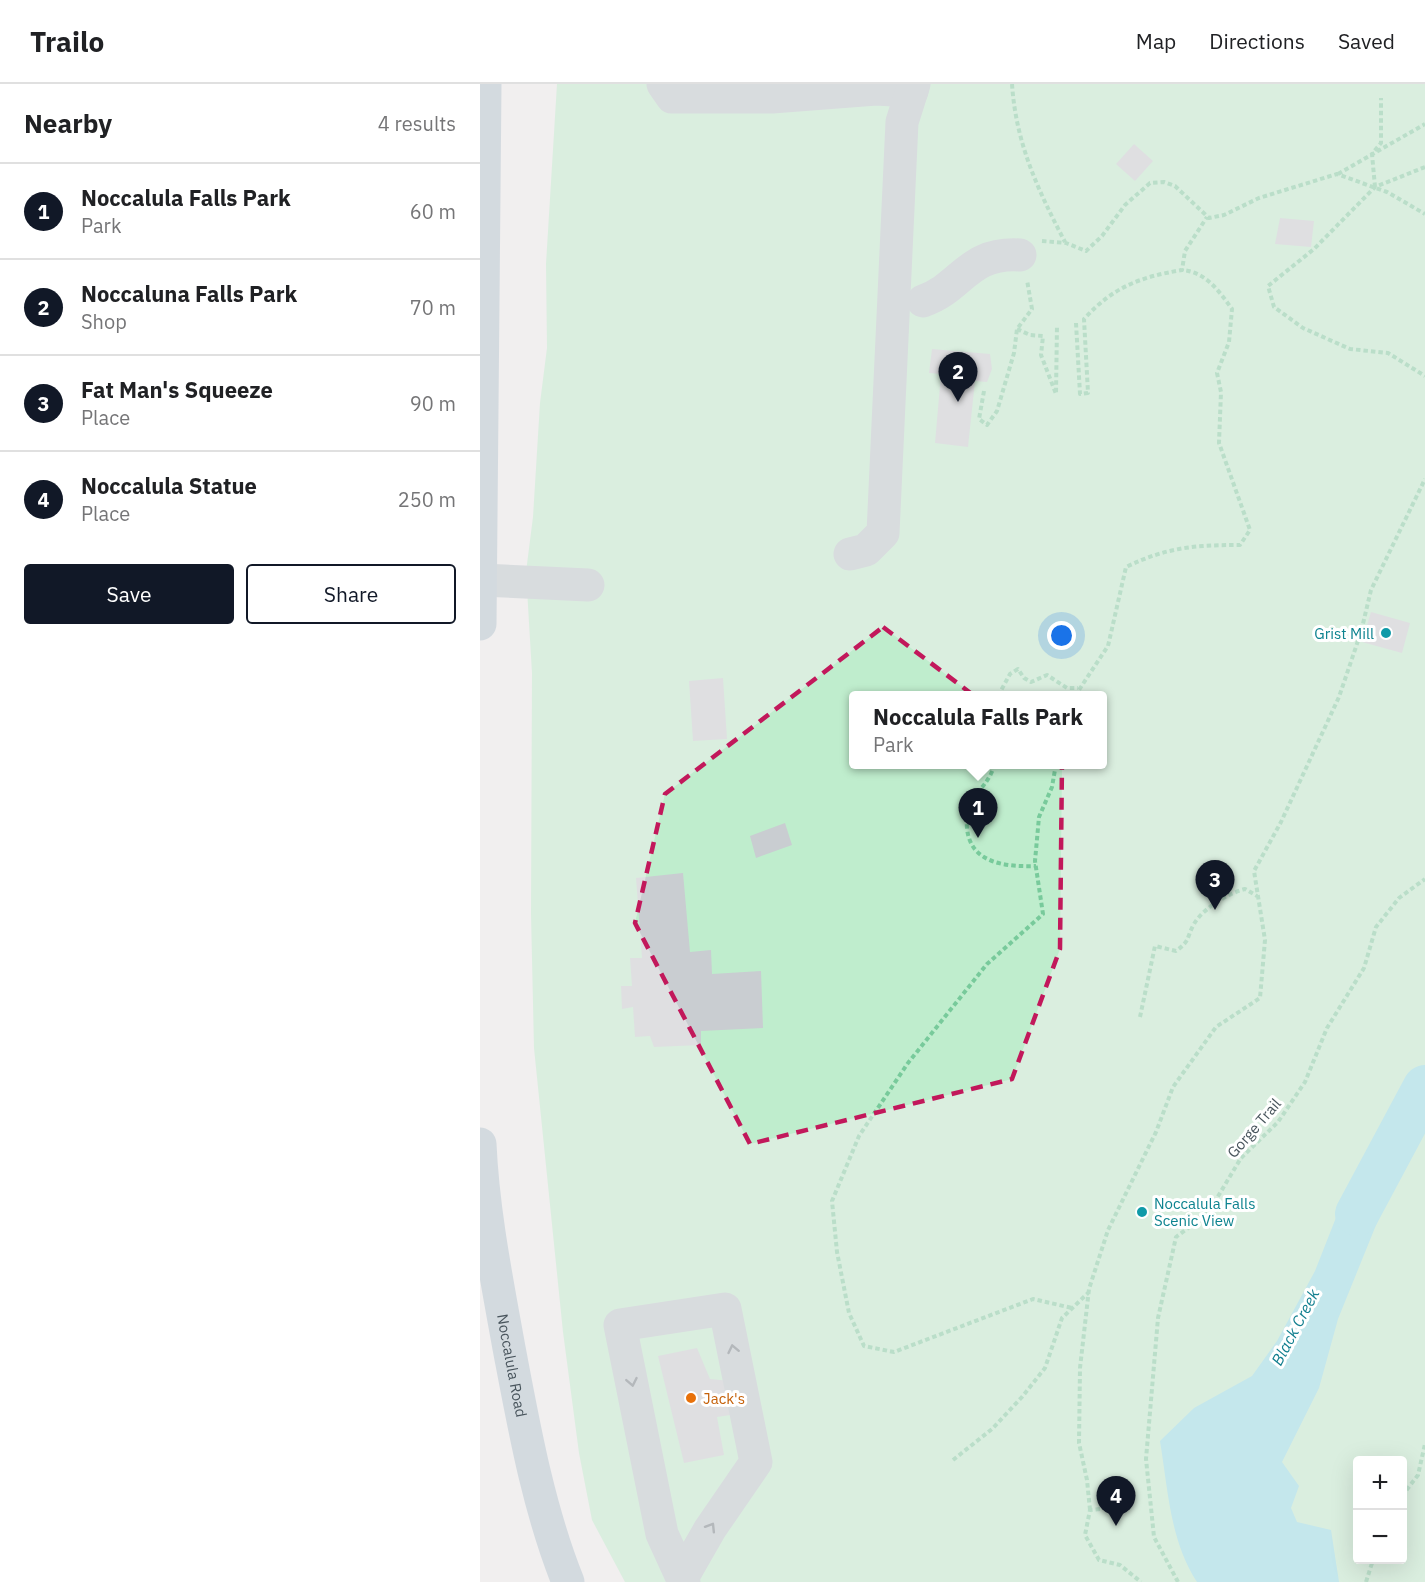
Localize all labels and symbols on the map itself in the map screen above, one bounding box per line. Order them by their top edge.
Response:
pin: 2 [938,352,978,402]
your location [1047,621,1076,650]
place label: Grist Mill [1314,624,1374,643]
marker: Grist Mill [1379,626,1393,640]
pin: 1 [958,788,998,838]
pin: 3 [1196,860,1234,910]
street label: Gorge Trail [1223,1094,1285,1162]
place label: Noccalula Falls Scenic View [1154,1194,1255,1230]
marker: Noccalula Falls Scenic View [1135,1205,1149,1219]
water label: Black Creek [1267,1285,1324,1369]
street label: Noccalula Road [493,1312,532,1419]
one-way arrow [727,1344,740,1354]
one-way arrow [625,1377,638,1387]
place label: Jack's [703,1389,745,1408]
marker: Jack's [684,1391,698,1405]
pin: 4 [1096,1476,1136,1526]
one-way arrow [704,1523,716,1533]

